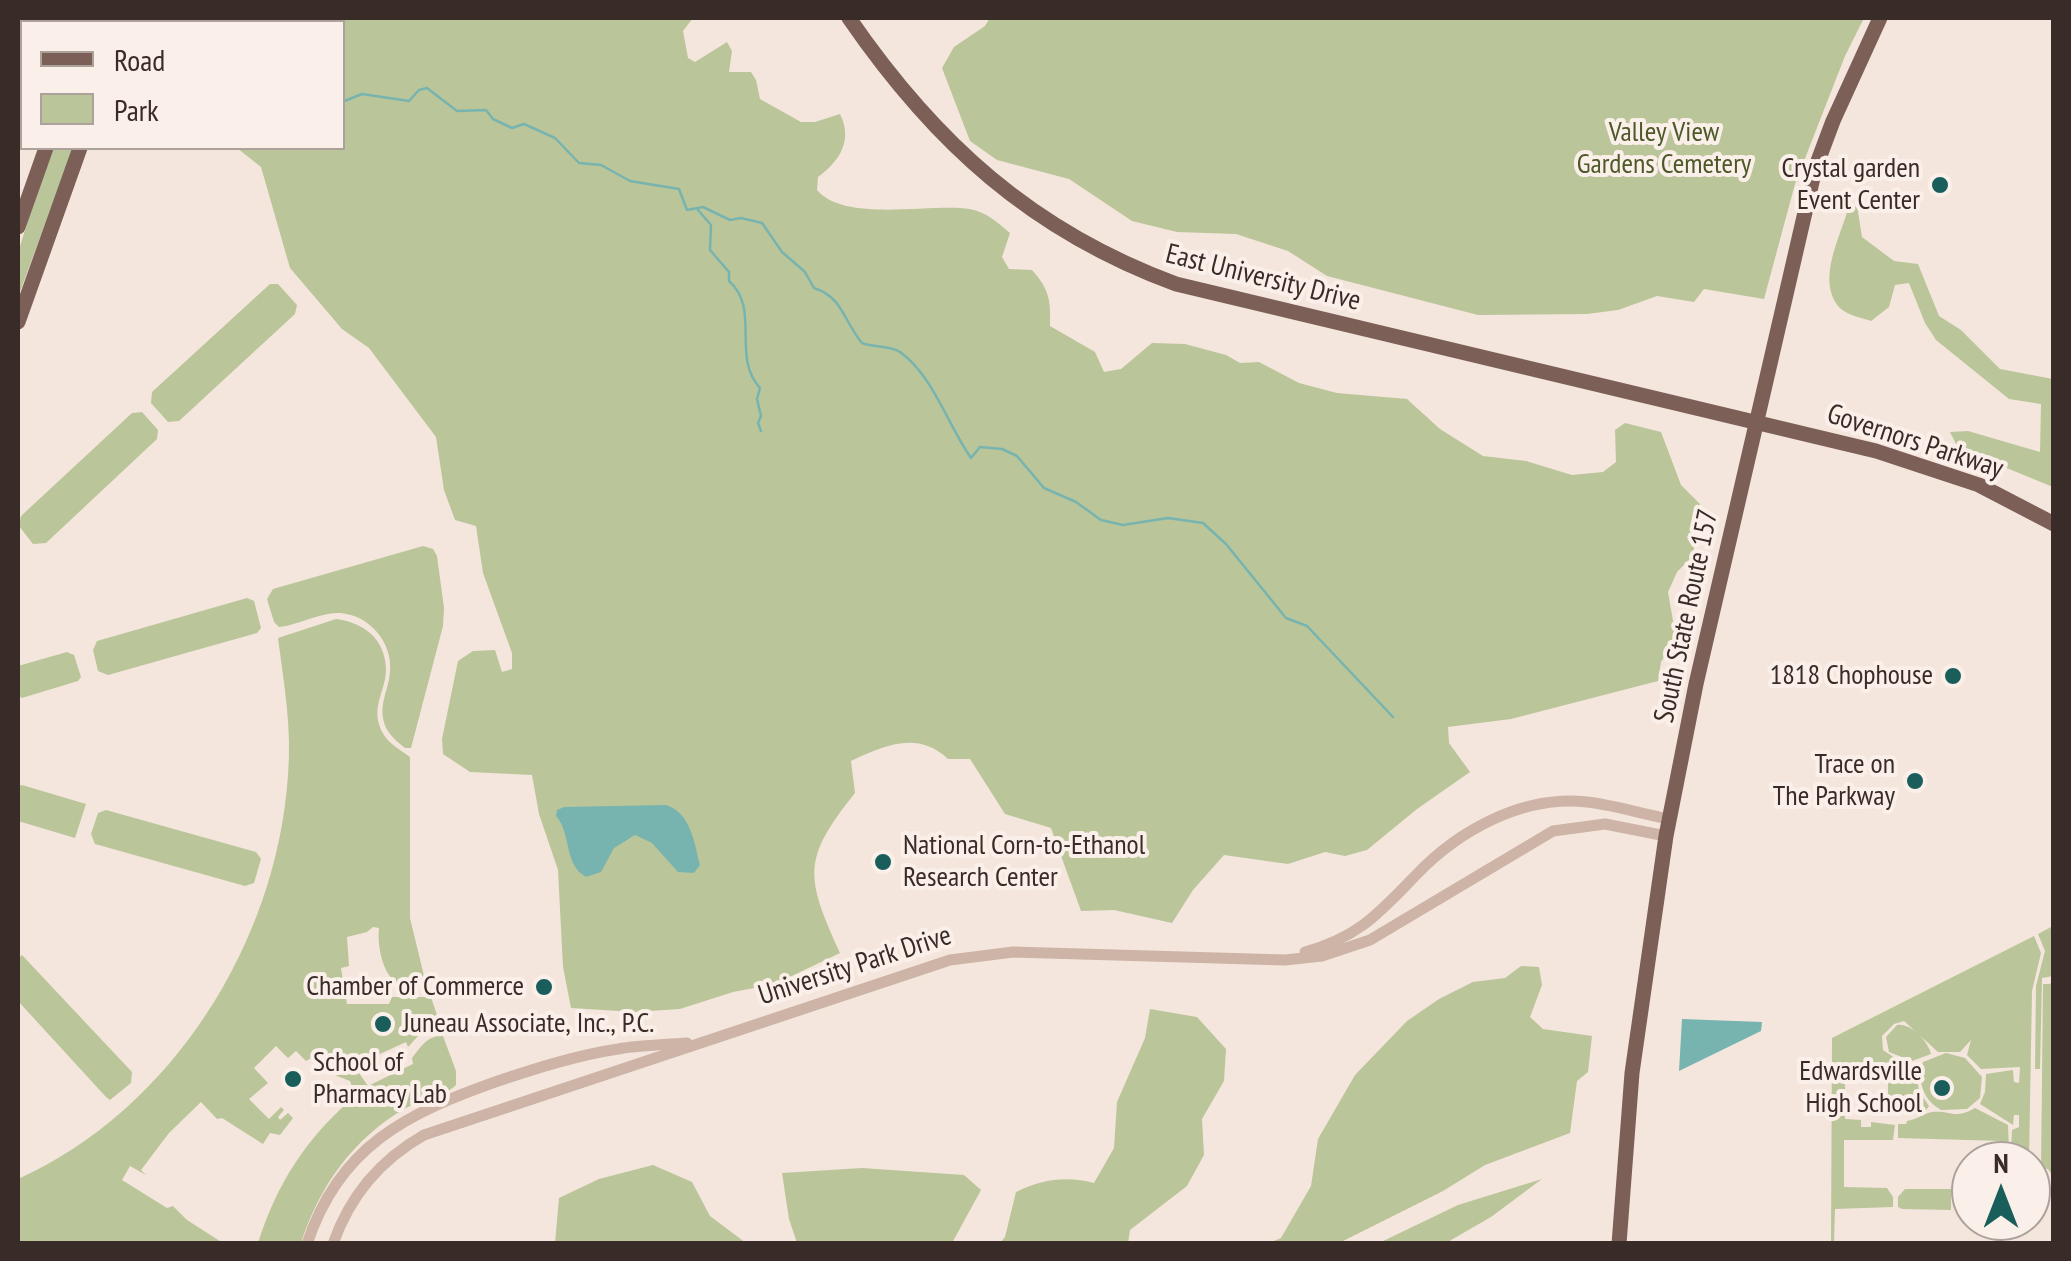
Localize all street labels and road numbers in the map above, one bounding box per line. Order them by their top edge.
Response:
street label: East University Drive [1162,238,1364,318]
street label: Governors Parkway [1823,398,2007,486]
street label: South State Route 157 [1648,506,1726,726]
street label: University Park Drive [754,919,956,1013]

